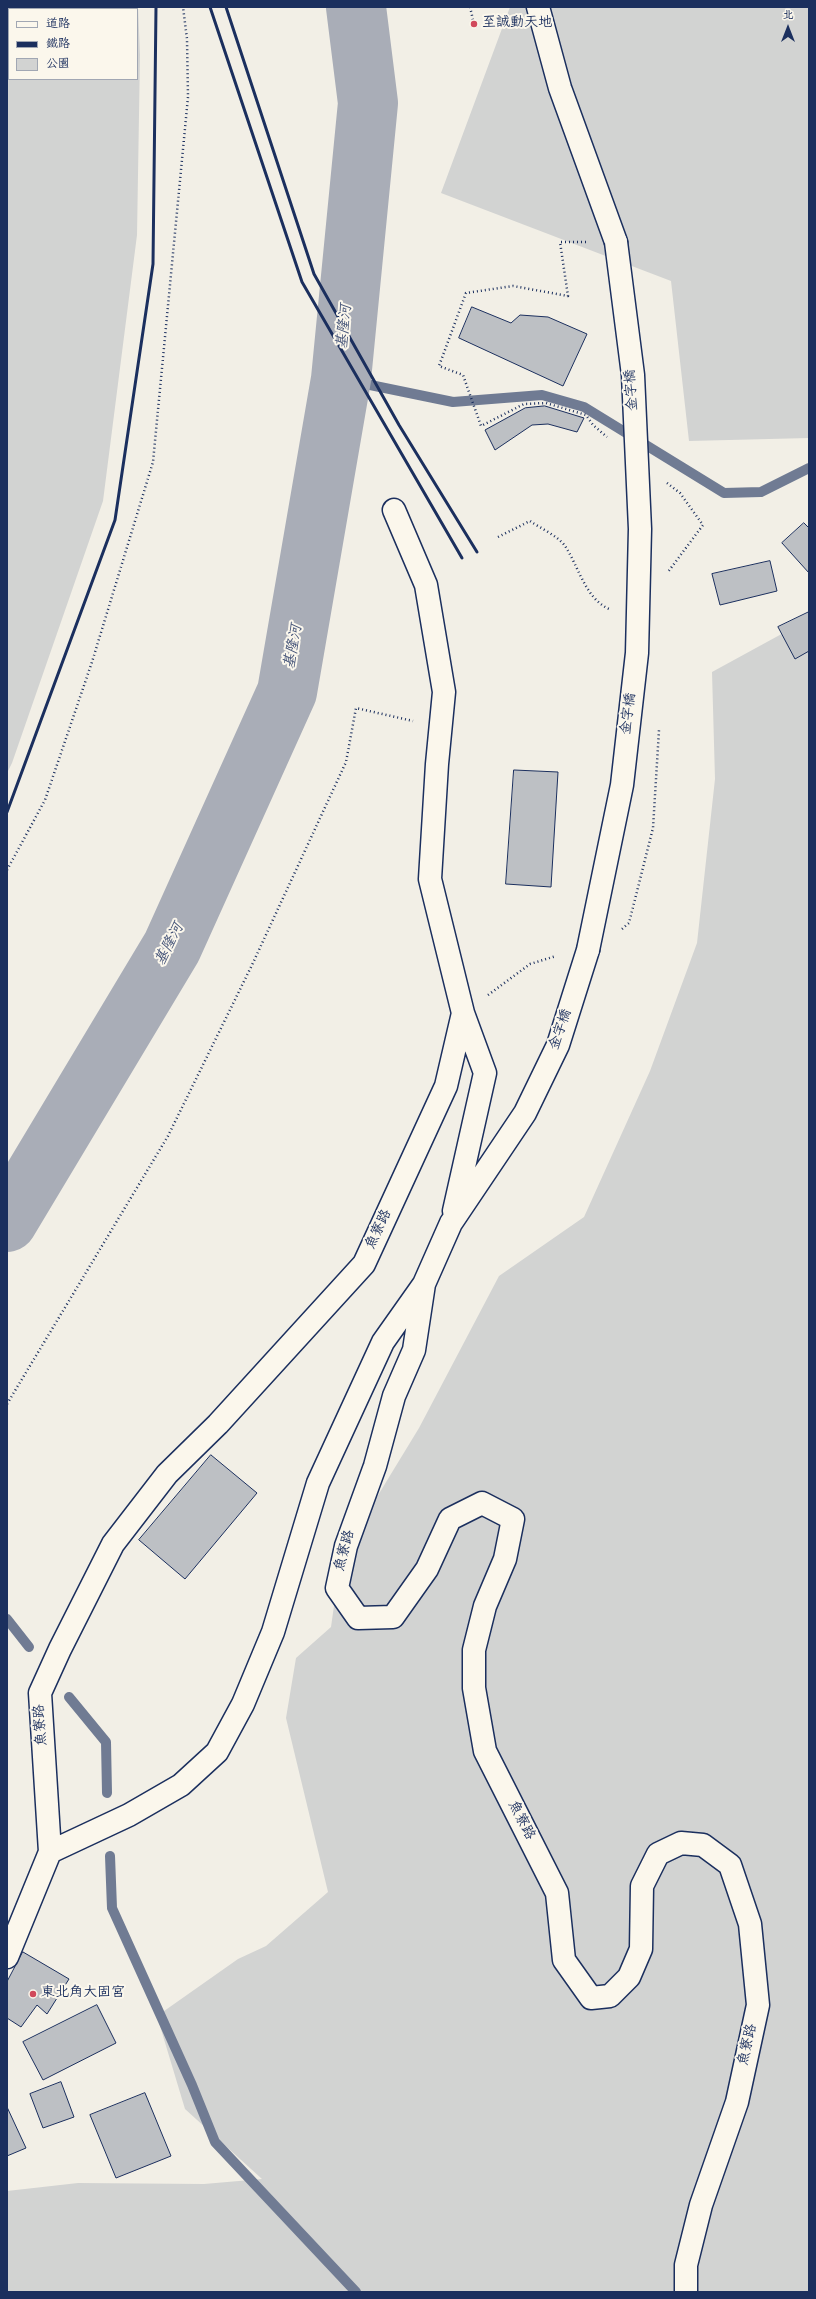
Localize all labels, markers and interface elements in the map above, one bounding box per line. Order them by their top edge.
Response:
legend [8,8,138,80]
north arrow [768,8,808,48]
text: 北 [783,8,794,24]
text: 道路 [46,16,70,33]
place label: 至誠動天地 [482,16,552,32]
marker: 至誠動天地 [469,19,479,29]
text: 鐵路 [46,36,70,53]
text: 公園 [46,56,70,73]
water label: 基隆河 [335,304,357,350]
street label: 金字橋 [623,368,643,412]
water label: 基隆河 [282,623,308,671]
street label: 金字橋 [619,692,641,736]
water label: 基隆河 [153,921,189,969]
street label: 金字橋 [547,1007,577,1053]
street label: 魚寮路 [364,1207,396,1253]
street label: 魚寮路 [332,1529,360,1573]
street label: 魚寮路 [32,1703,52,1747]
street label: 魚寮路 [503,1798,537,1844]
place label: 東北角大固宮 [41,1986,125,2002]
marker: 東北角大固宮 [28,1989,38,1999]
street label: 魚寮路 [736,2023,762,2067]

